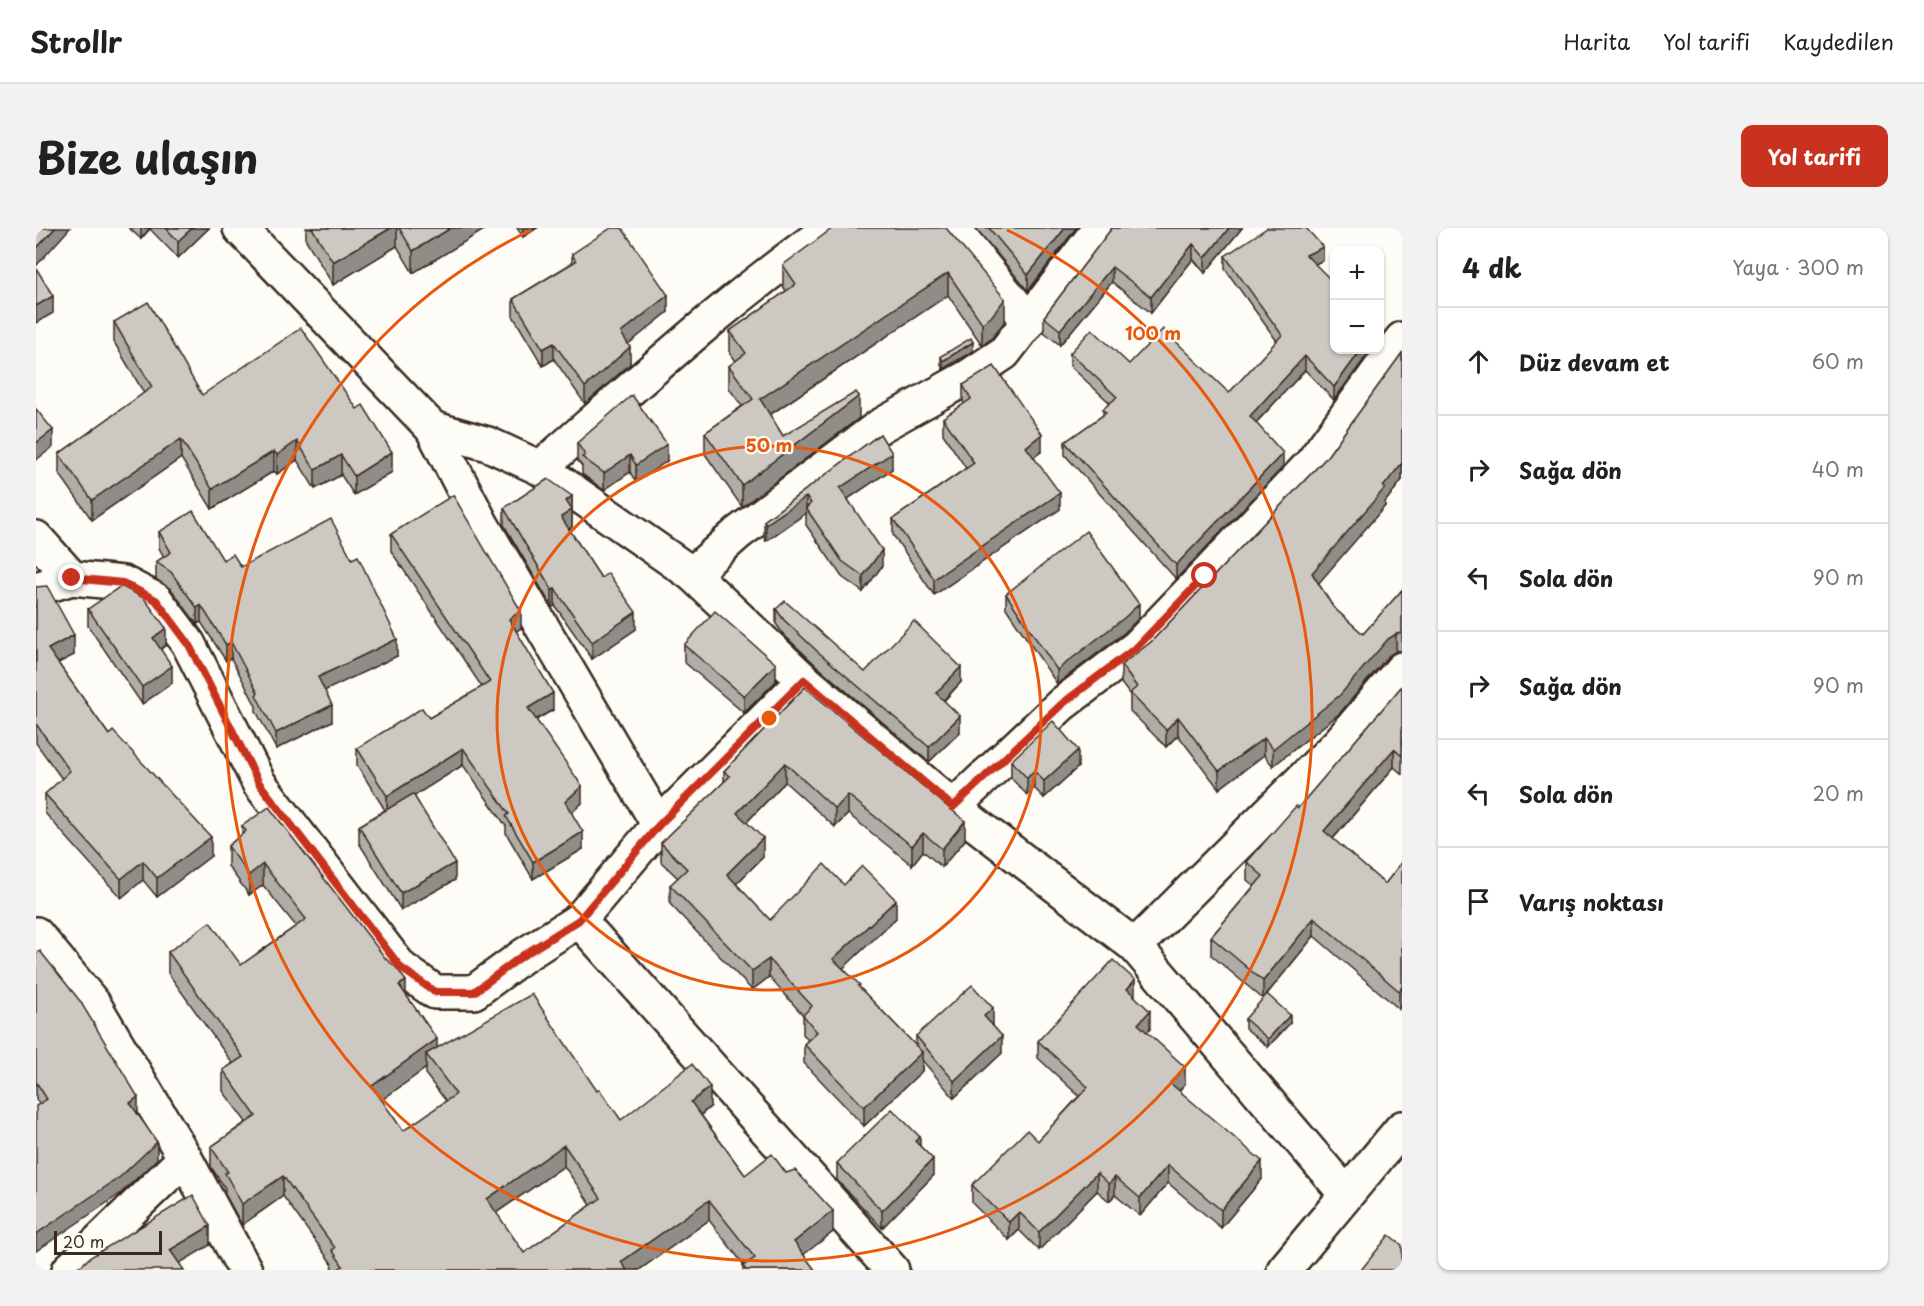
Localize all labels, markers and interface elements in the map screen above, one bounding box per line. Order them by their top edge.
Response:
text: Strollr [30,20,122,63]
text: Harita [1563,25,1630,57]
text: Yol tarifi [1663,25,1750,57]
text: Kaydedilen [1783,25,1894,57]
text: Bize ulaşın [36,125,258,188]
button: Yol tarifi [1741,125,1888,187]
map controls [1330,246,1384,354]
button: + [1330,246,1384,300]
text: 4 dk [1462,248,1522,287]
text: Yaya · 300 m [1732,252,1864,282]
button: − [1330,300,1384,354]
text: 100 m [1125,319,1181,346]
icon: ahead [1462,345,1495,378]
text: Düz devam et [1519,345,1670,378]
text: 60 m [1812,346,1864,376]
text: 50 m [746,431,792,458]
icon: right [1462,453,1495,486]
text: Sağa dön [1519,453,1622,486]
text: 40 m [1812,454,1864,484]
icon: left [1462,561,1495,594]
text: Sola dön [1519,561,1613,594]
route start [1191,562,1217,588]
text: 90 m [1813,562,1864,592]
route end [58,564,84,590]
icon: right [1462,669,1495,702]
text: Sağa dön [1519,669,1622,702]
text: 90 m [1813,670,1864,700]
centre of rings [759,708,779,728]
icon: left [1462,777,1495,810]
text: Sola dön [1519,777,1613,810]
text: 20 m [1812,778,1864,808]
icon: arrive [1462,885,1495,918]
text: Varış noktası [1519,885,1664,918]
scale bar [54,1228,162,1256]
text: 20 m [63,1229,104,1253]

